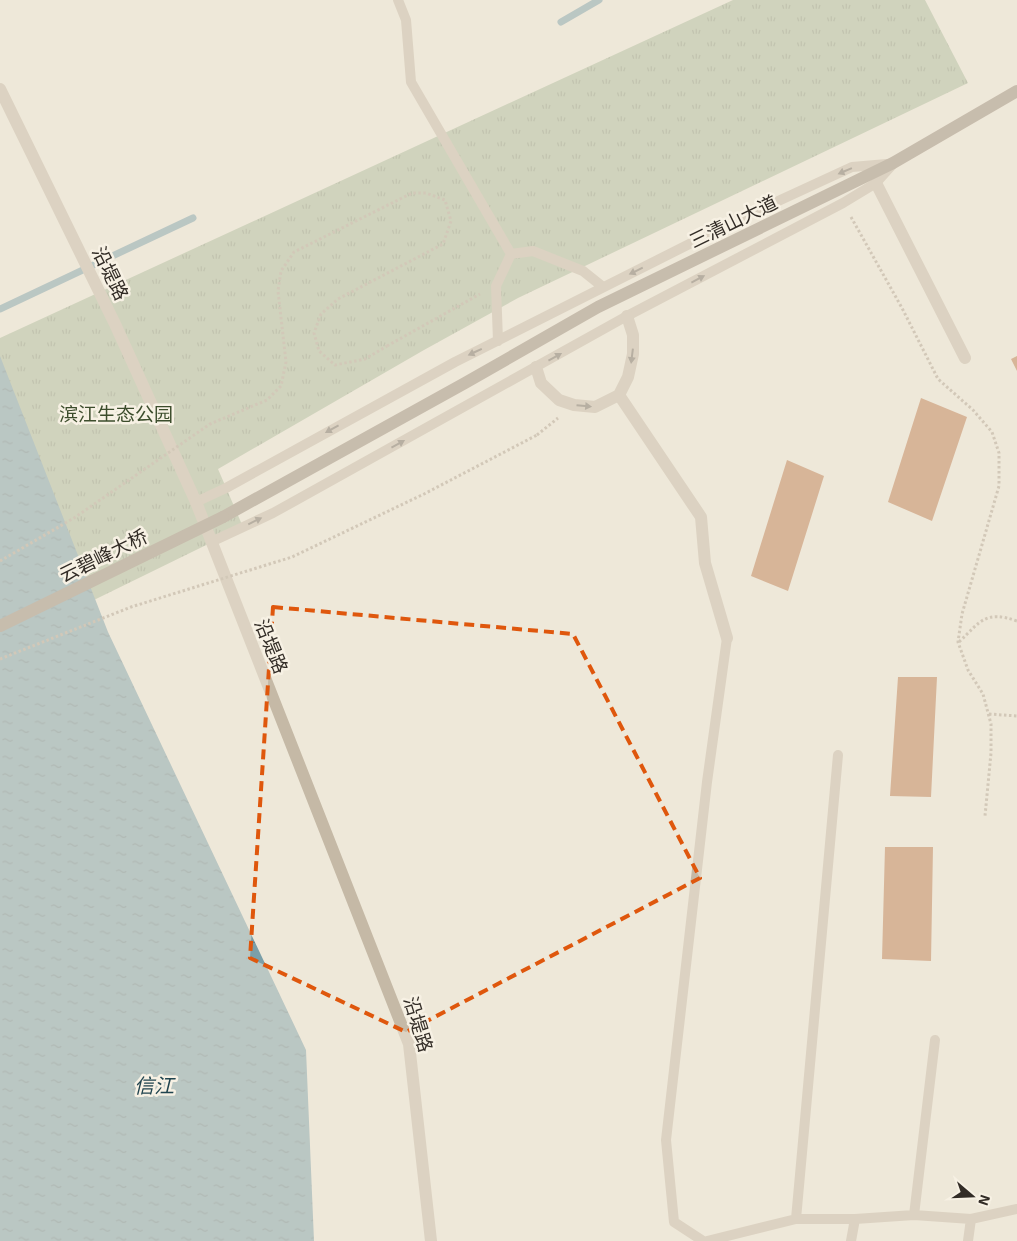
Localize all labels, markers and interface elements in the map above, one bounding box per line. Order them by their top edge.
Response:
one-way arrow [838,167,852,175]
street label: 三清山大道 [685,190,781,252]
street label: 沿堤路 [88,242,134,304]
one-way arrow [628,267,643,275]
one-way arrow [691,275,705,283]
one-way arrow [468,348,482,356]
one-way arrow [628,349,636,365]
one-way arrow [549,352,562,361]
park label: 滨江生态公园 [59,402,173,425]
one-way arrow [576,402,592,410]
one-way arrow [326,425,339,434]
one-way arrow [391,440,405,448]
one-way arrow [248,517,262,525]
street label: 云碧峰大桥 [55,524,151,586]
street label: 沿堤路 [251,615,293,677]
street label: 沿堤路 [400,993,438,1055]
water label: 信江 [134,1073,176,1097]
north arrow [947,1171,997,1221]
text: N [975,1193,994,1208]

